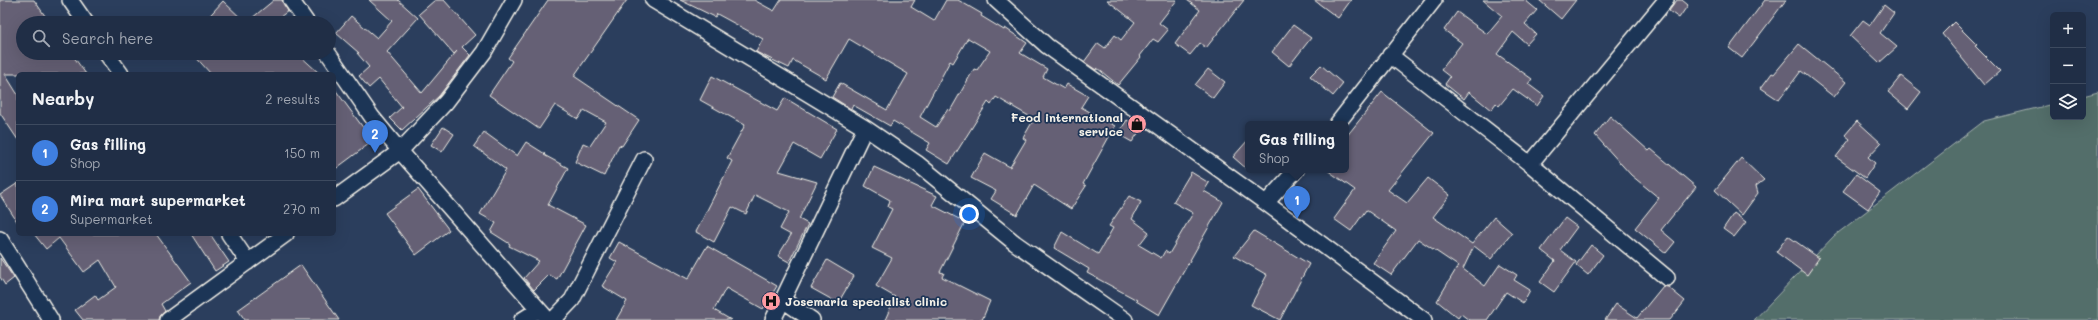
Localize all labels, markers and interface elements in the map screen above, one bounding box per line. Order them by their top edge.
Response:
map controls [2050,12,2086,120]
button: + [2050,12,2086,48]
search box [16,16,336,60]
icon: search [30,27,52,49]
text: Search here [62,28,153,48]
button: − [2050,48,2086,84]
button: layers [2050,84,2086,120]
text: Nearby [32,87,94,109]
text: 2 results [265,90,320,107]
place label: Feod international service [1011,109,1123,139]
shop icon: Feod international service [1126,113,1148,135]
pin: 2 [362,120,388,153]
popup [1245,121,1349,173]
text: Gas filling [1259,129,1335,149]
text: Gas filling [70,134,146,154]
text: 1 [42,144,48,161]
text: 150 m [284,144,320,161]
text: Shop [1259,149,1289,166]
text: Shop [70,154,100,171]
pin: 1 [1284,186,1310,219]
text: Mira mart supermarket [70,190,246,210]
text: 2 [41,200,49,217]
text: 270 m [283,200,320,217]
your location [959,204,979,224]
text: Supermarket [70,210,153,227]
hospital icon: Josemaria specialist clinic [760,290,782,312]
place label: Josemaria specialist clinic [785,293,947,309]

